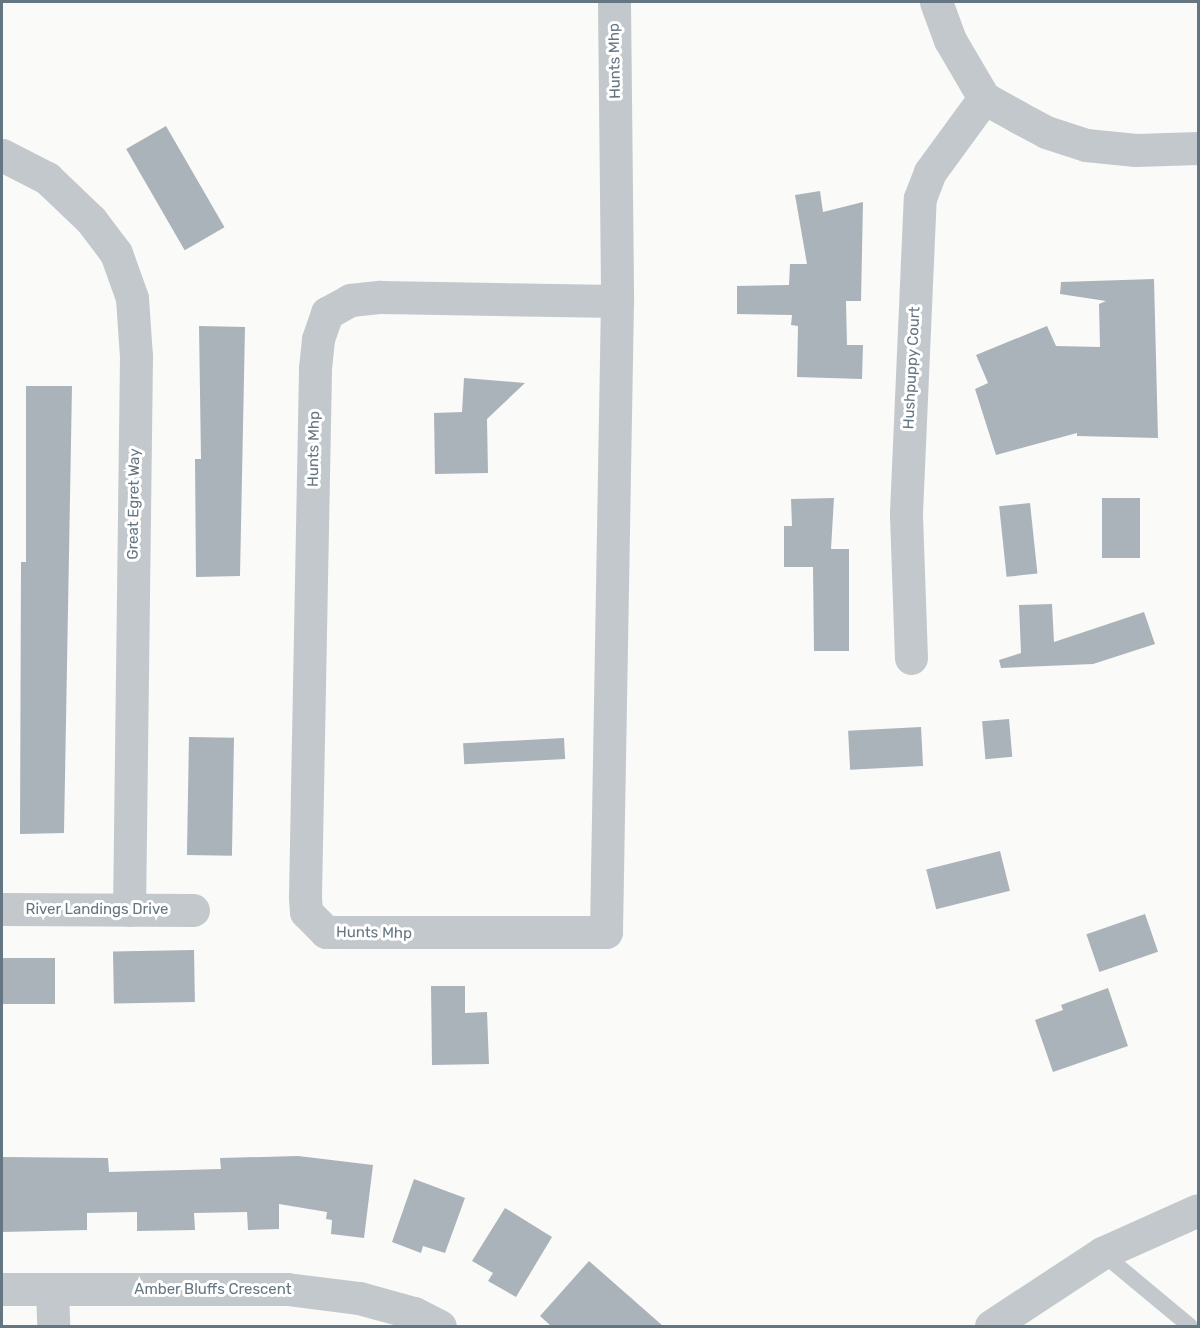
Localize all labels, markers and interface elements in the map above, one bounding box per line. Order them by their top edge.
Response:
street label: Hunts Mhp [605,23,625,99]
street label: Hushpuppy Court [900,306,924,430]
street label: Hunts Mhp [304,411,324,487]
street label: Great Egret Way [124,448,144,560]
street label: River Landings Drive [25,901,169,919]
street label: Hunts Mhp [336,923,412,943]
street label: Amber Bluffs Crescent [134,1281,292,1299]

